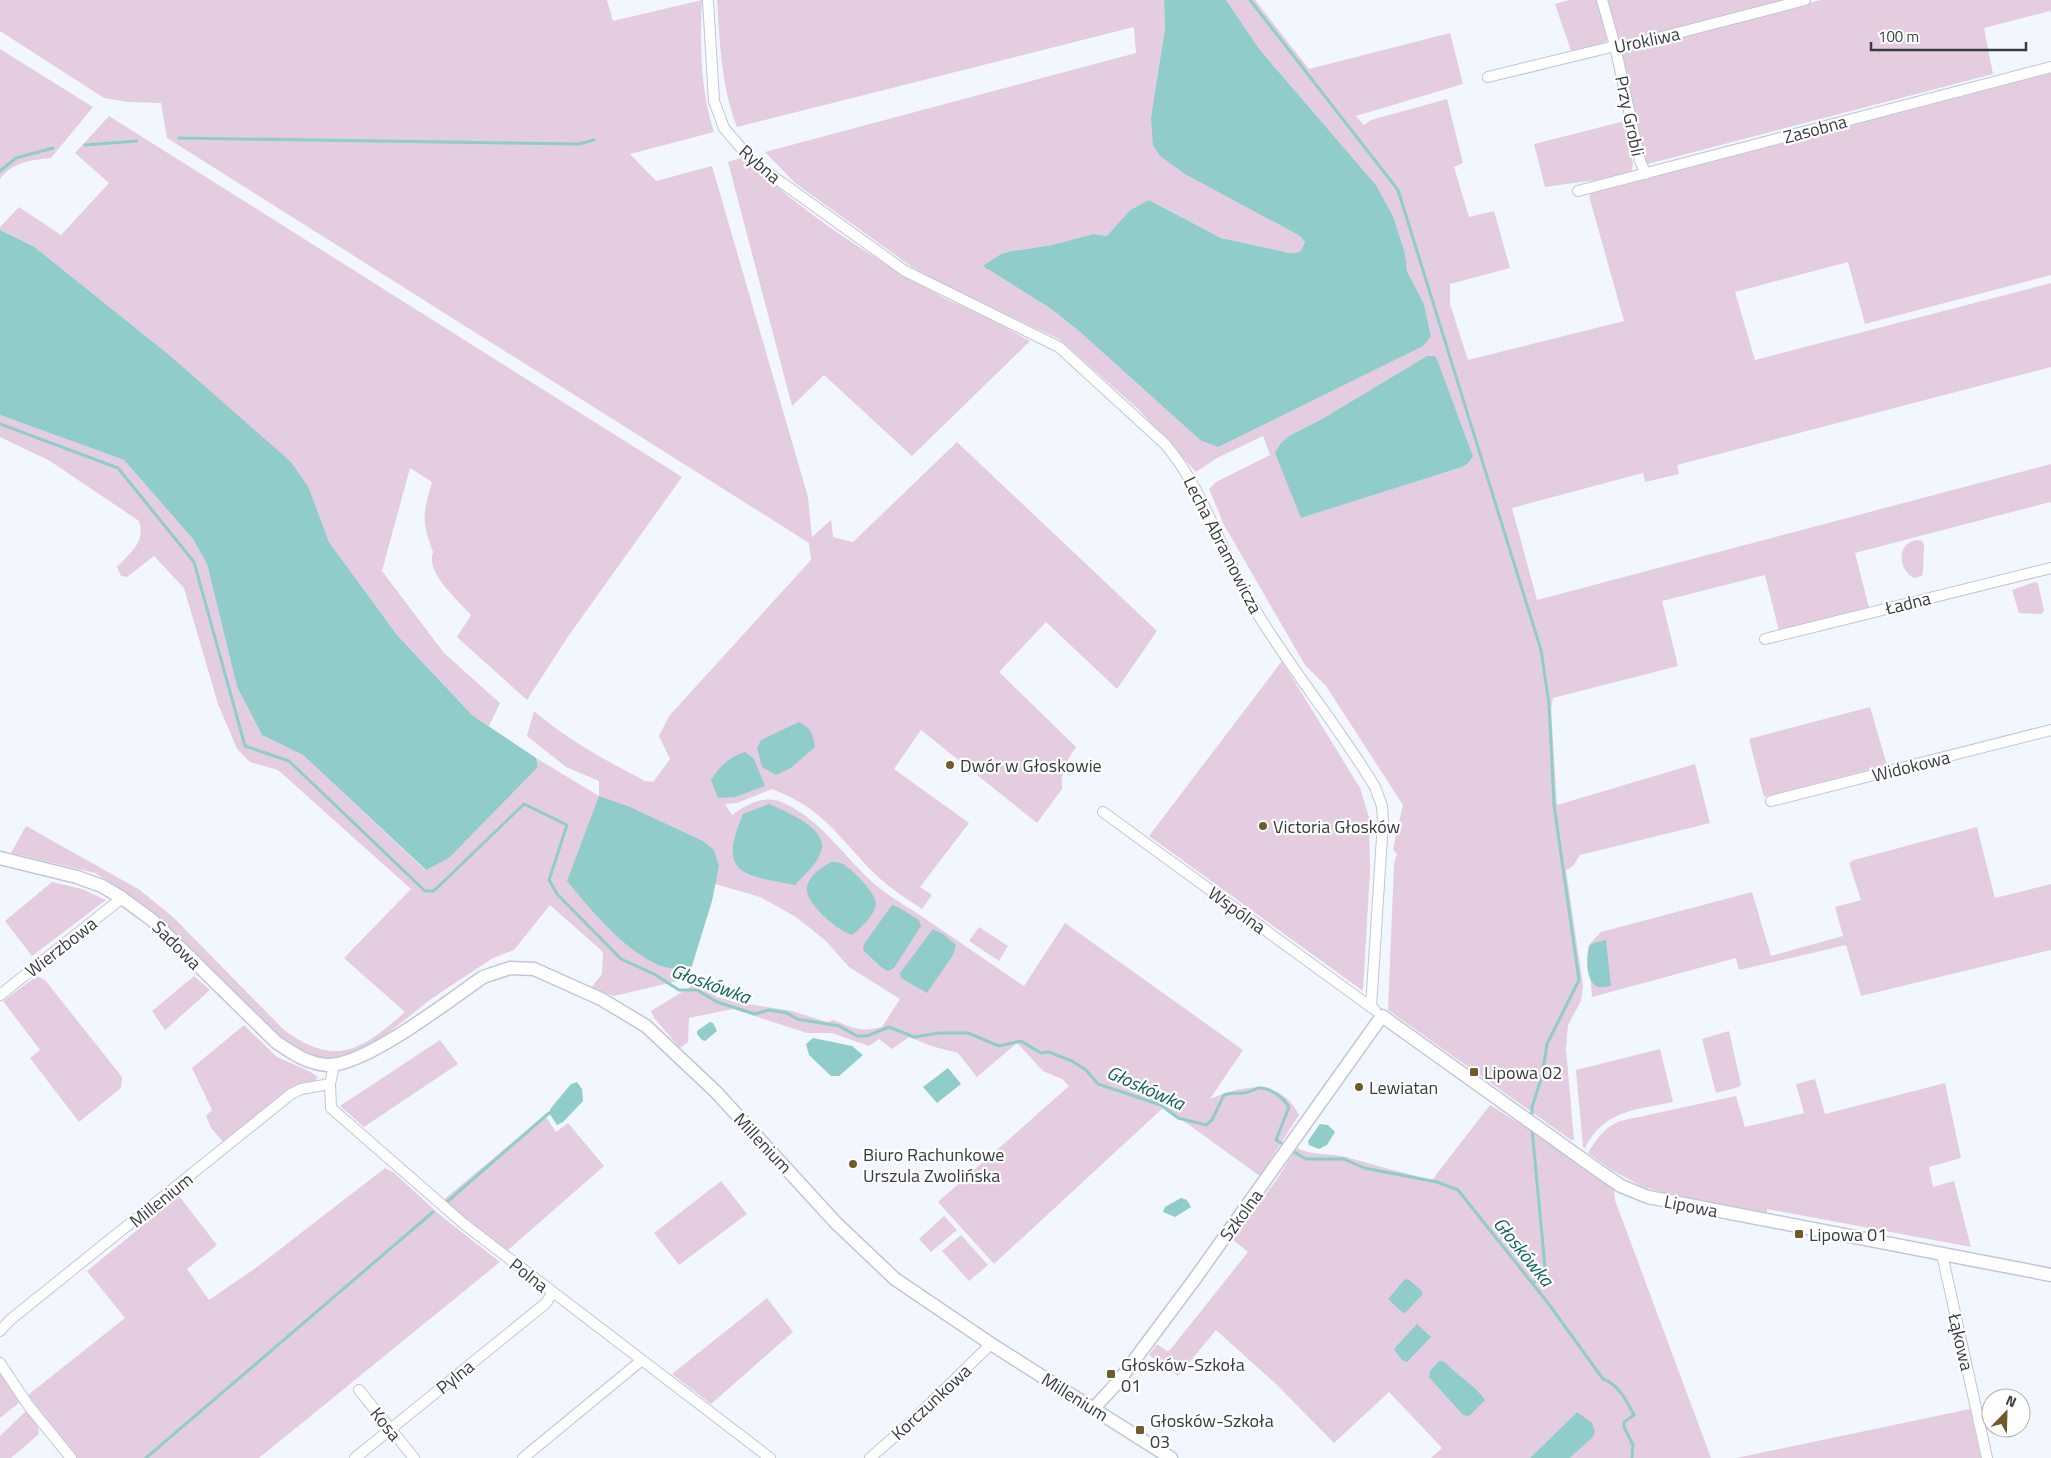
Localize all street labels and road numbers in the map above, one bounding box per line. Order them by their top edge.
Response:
street label: Urokliwa [1612,20,1682,60]
street label: Przy Grobli [1608,73,1652,159]
street label: Zasobna [1780,108,1850,150]
street label: Rybna [733,138,787,190]
street label: Lecha Abramowicza [1177,472,1269,618]
street label: Ładna [1881,584,1934,622]
street label: Widokowa [1869,743,1953,789]
street label: Wspólna [1202,880,1272,940]
street label: Wierzbowa [19,910,103,984]
street label: Sadowa [146,914,208,976]
street label: Millenium [728,1106,798,1180]
street label: Millenium [123,1166,199,1234]
street label: Szkolna [1213,1183,1269,1247]
street label: Lipowa [1662,1188,1720,1224]
street label: Polna [504,1251,554,1299]
street label: Łąkowa [1941,1310,1981,1373]
street label: Pylna [430,1353,480,1401]
street label: Korczunkowa [885,1358,977,1446]
street label: Millenium [1036,1366,1114,1428]
street label: Kosa [364,1401,408,1447]

